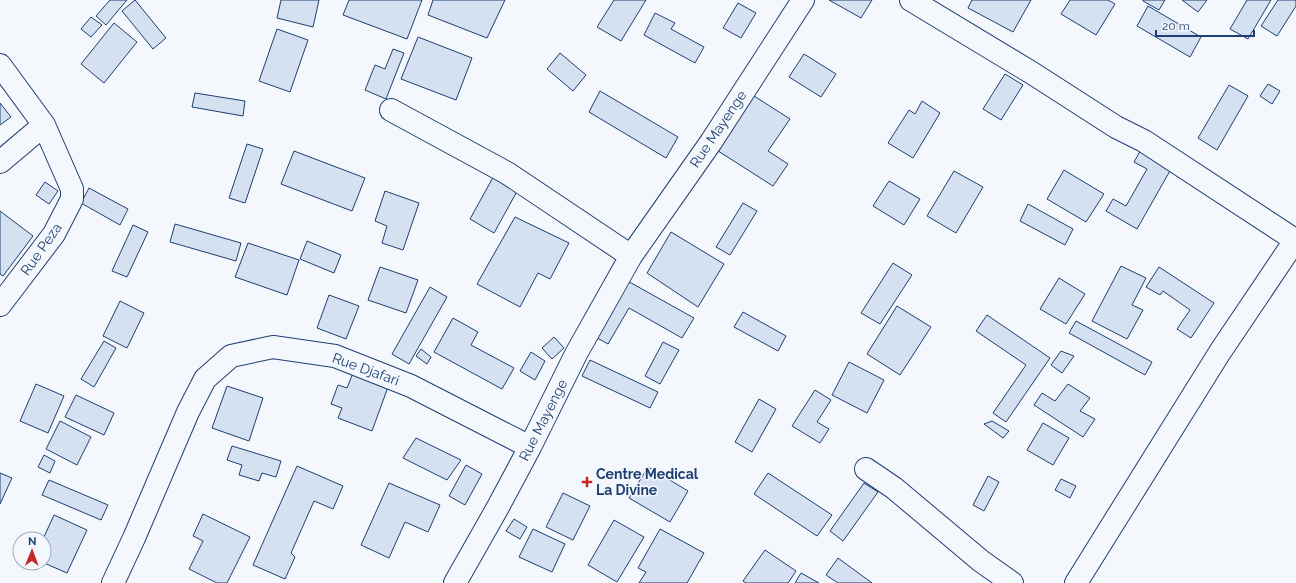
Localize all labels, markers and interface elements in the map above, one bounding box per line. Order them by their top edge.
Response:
scale bar [1156,12,1254,38]
text: 20 m [1162,19,1190,33]
street label: Rue Mayenge [686,87,750,171]
street label: Rue Peza [17,220,65,278]
street label: Rue Djafari [330,350,402,388]
street label: Rue Mayenge [516,377,570,463]
place label: Centre Medical La Divine [596,466,699,498]
marker: Centre Medical La Divine [581,476,593,488]
north arrow [12,531,52,571]
text: N [28,535,36,548]

